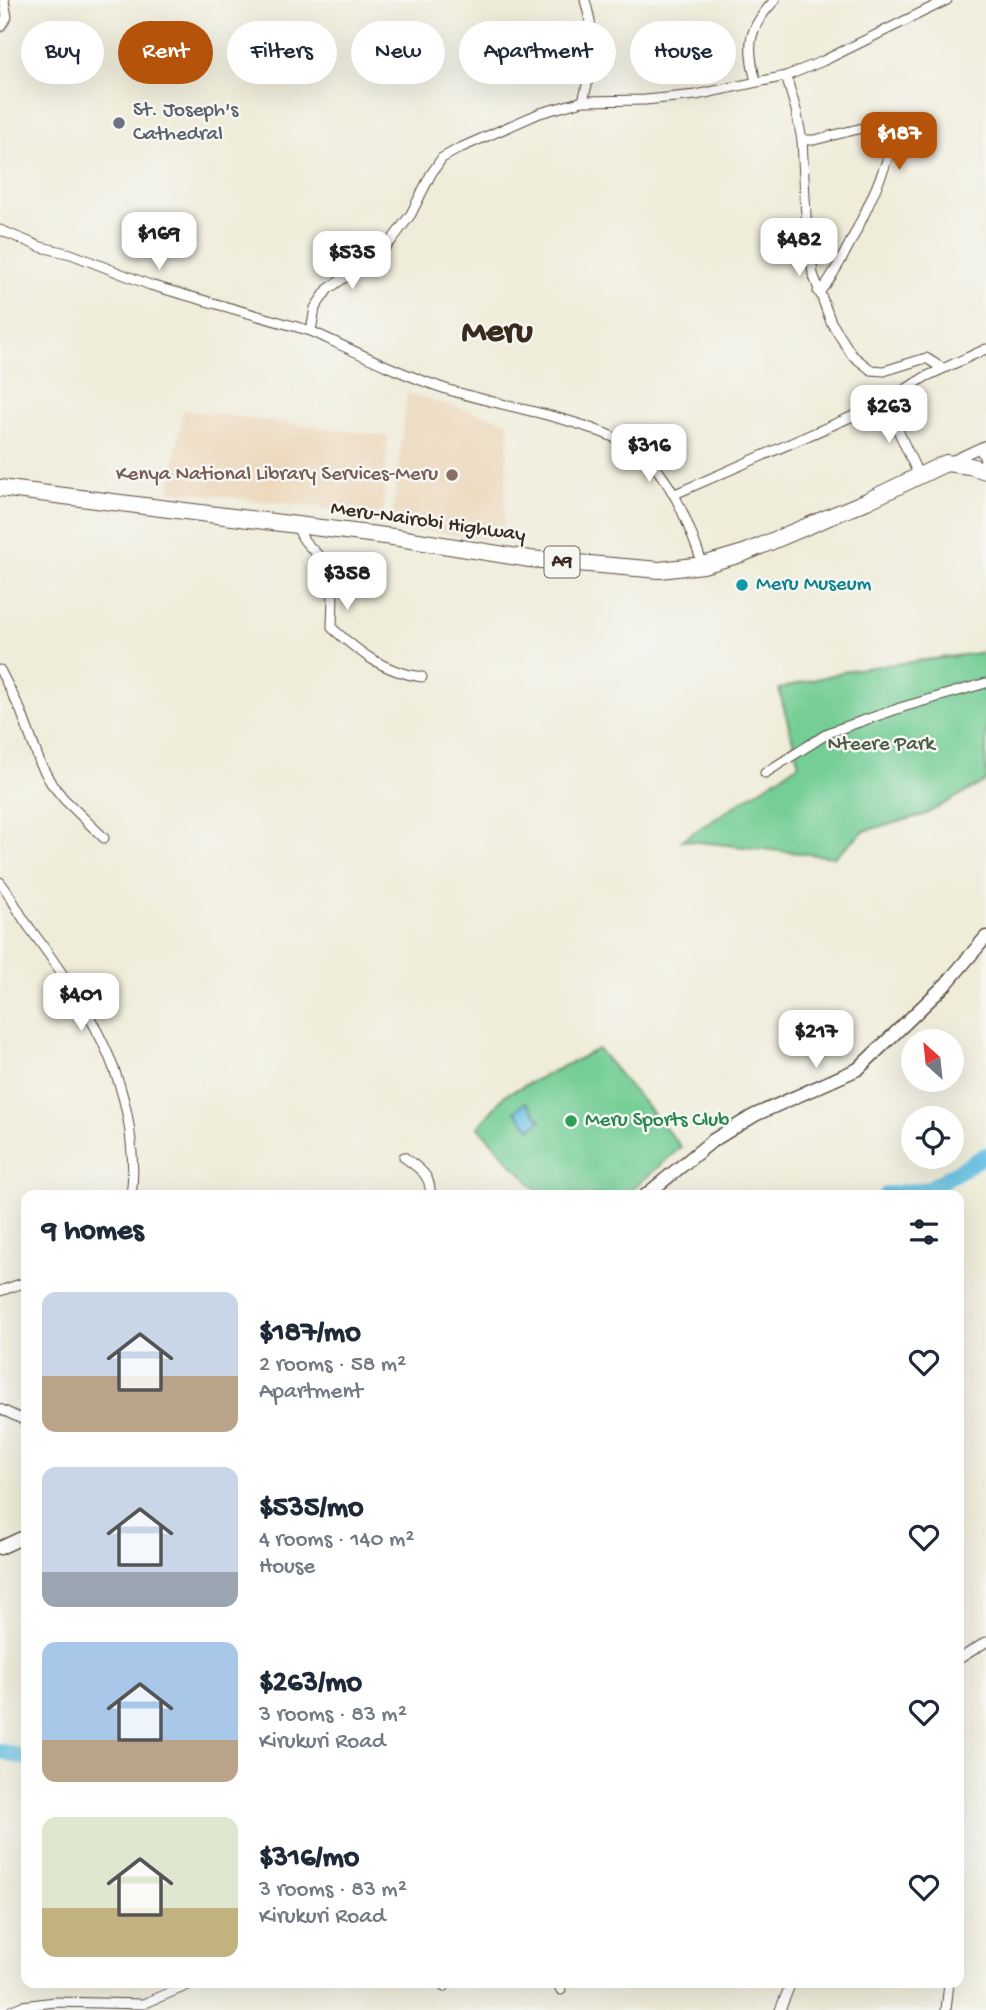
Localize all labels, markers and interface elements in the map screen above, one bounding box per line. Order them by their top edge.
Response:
chip: Buy [21,21,104,84]
chip: Rent [118,21,213,84]
chip: Filters [227,21,337,84]
chip: New [351,21,445,84]
chip: Apartment [459,21,616,84]
chip: House [630,21,736,84]
place label: St. Joseph's Cathedral [133,99,239,148]
pin: $187 [858,113,940,172]
marker: St. Joseph's Cathedral [111,115,127,131]
text: $187 [877,121,921,148]
pin: $169 [118,212,200,272]
pin: $482 [758,218,840,278]
text: $169 [138,221,180,248]
text: $482 [776,227,822,254]
pin: $535 [311,232,393,291]
text: $535 [329,240,375,267]
district label: Meru [461,313,533,354]
pin: $263 [848,386,930,445]
text: $263 [866,394,912,421]
pin: $316 [608,424,690,484]
text: $316 [627,433,671,460]
place label: Kenya National Library Services-Meru [116,463,438,488]
marker: Kenya National Library Services-Meru [444,467,460,483]
street label: Meru-Nairobi Highway [329,497,527,549]
road number: A9 [544,547,580,578]
pin: $358 [306,552,388,612]
text: $358 [324,561,370,588]
place label: Meru Museum [756,573,872,598]
marker: Meru Museum [734,577,750,593]
park label: Nteere Park [827,733,937,758]
pin: $401 [40,974,122,1033]
text: $401 [59,982,103,1009]
pin: $217 [775,1010,857,1070]
text: $217 [795,1019,837,1046]
north arrow [901,1029,964,1092]
map controls [901,1029,964,1169]
button: locate [901,1106,964,1169]
place label: Meru Sports Club [585,1109,729,1134]
marker: Meru Sports Club [563,1113,579,1129]
icon: filters [905,1213,943,1251]
text: 9 homes [42,1215,144,1250]
text: $187/mo [259,1317,361,1352]
icon: home [98,1320,182,1404]
icon: heart [905,1343,943,1381]
text: 2 rooms · 58 m² [259,1352,406,1379]
text: Apartment [259,1379,363,1406]
text: $535/mo [259,1492,364,1527]
icon: home [98,1495,182,1579]
icon: heart [905,1518,943,1556]
text: 4 rooms · 140 m² [259,1527,414,1554]
text: House [259,1554,315,1581]
text: $263/mo [259,1667,362,1702]
icon: home [98,1670,182,1754]
icon: heart [905,1693,943,1731]
text: 3 rooms · 83 m² [259,1702,407,1729]
text: Kirukuri Road [259,1729,385,1756]
text: $316/mo [259,1842,359,1877]
icon: home [98,1845,182,1929]
icon: heart [905,1868,943,1906]
text: 3 rooms · 83 m² [259,1877,407,1904]
text: Kirukuri Road [259,1904,385,1931]

